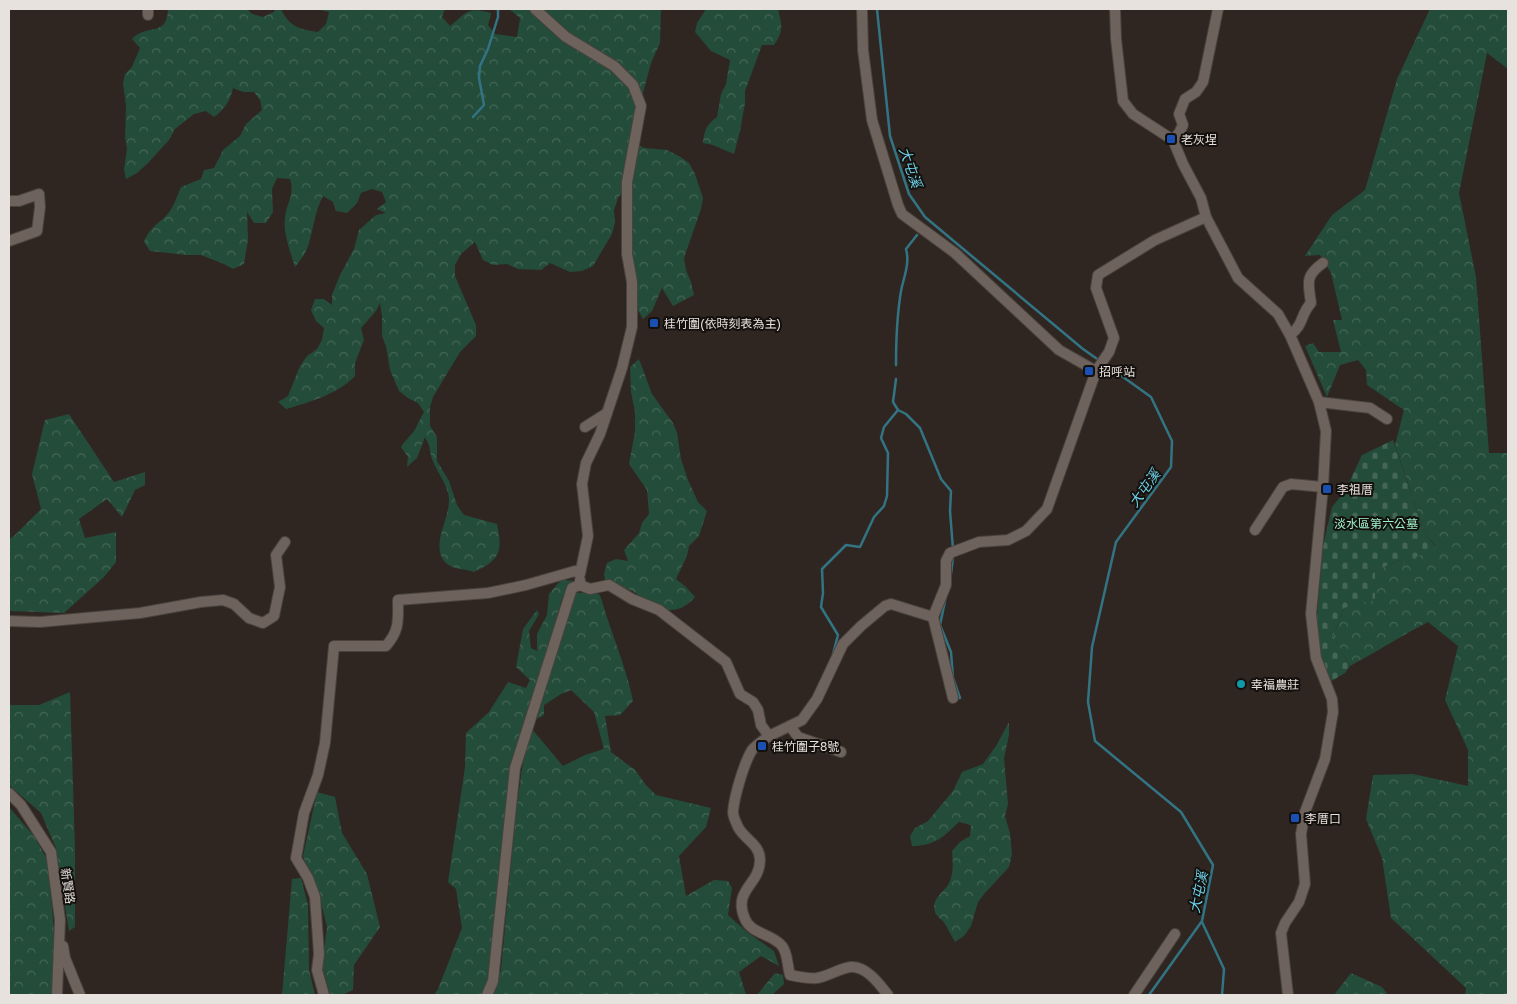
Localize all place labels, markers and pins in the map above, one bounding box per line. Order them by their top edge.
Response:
place label: 老灰埕 [1181,132,1217,147]
marker: 老灰埕 [1165,133,1177,145]
place label: 桂竹圍(依時刻表為主) [664,316,781,331]
marker: 桂竹圍(依時刻表為主) [648,317,660,329]
place label: 招呼站 [1099,364,1135,379]
marker: 招呼站 [1083,365,1095,377]
place label: 李祖厝 [1337,482,1373,497]
marker: 李祖厝 [1321,483,1333,495]
place label: 幸福農莊 [1251,677,1299,692]
marker: 幸福農莊 [1235,678,1247,690]
place label: 桂竹圍子8號 [772,739,839,754]
marker: 桂竹圍子8號 [756,740,768,752]
place label: 李厝口 [1305,811,1341,826]
marker: 李厝口 [1289,812,1301,824]

